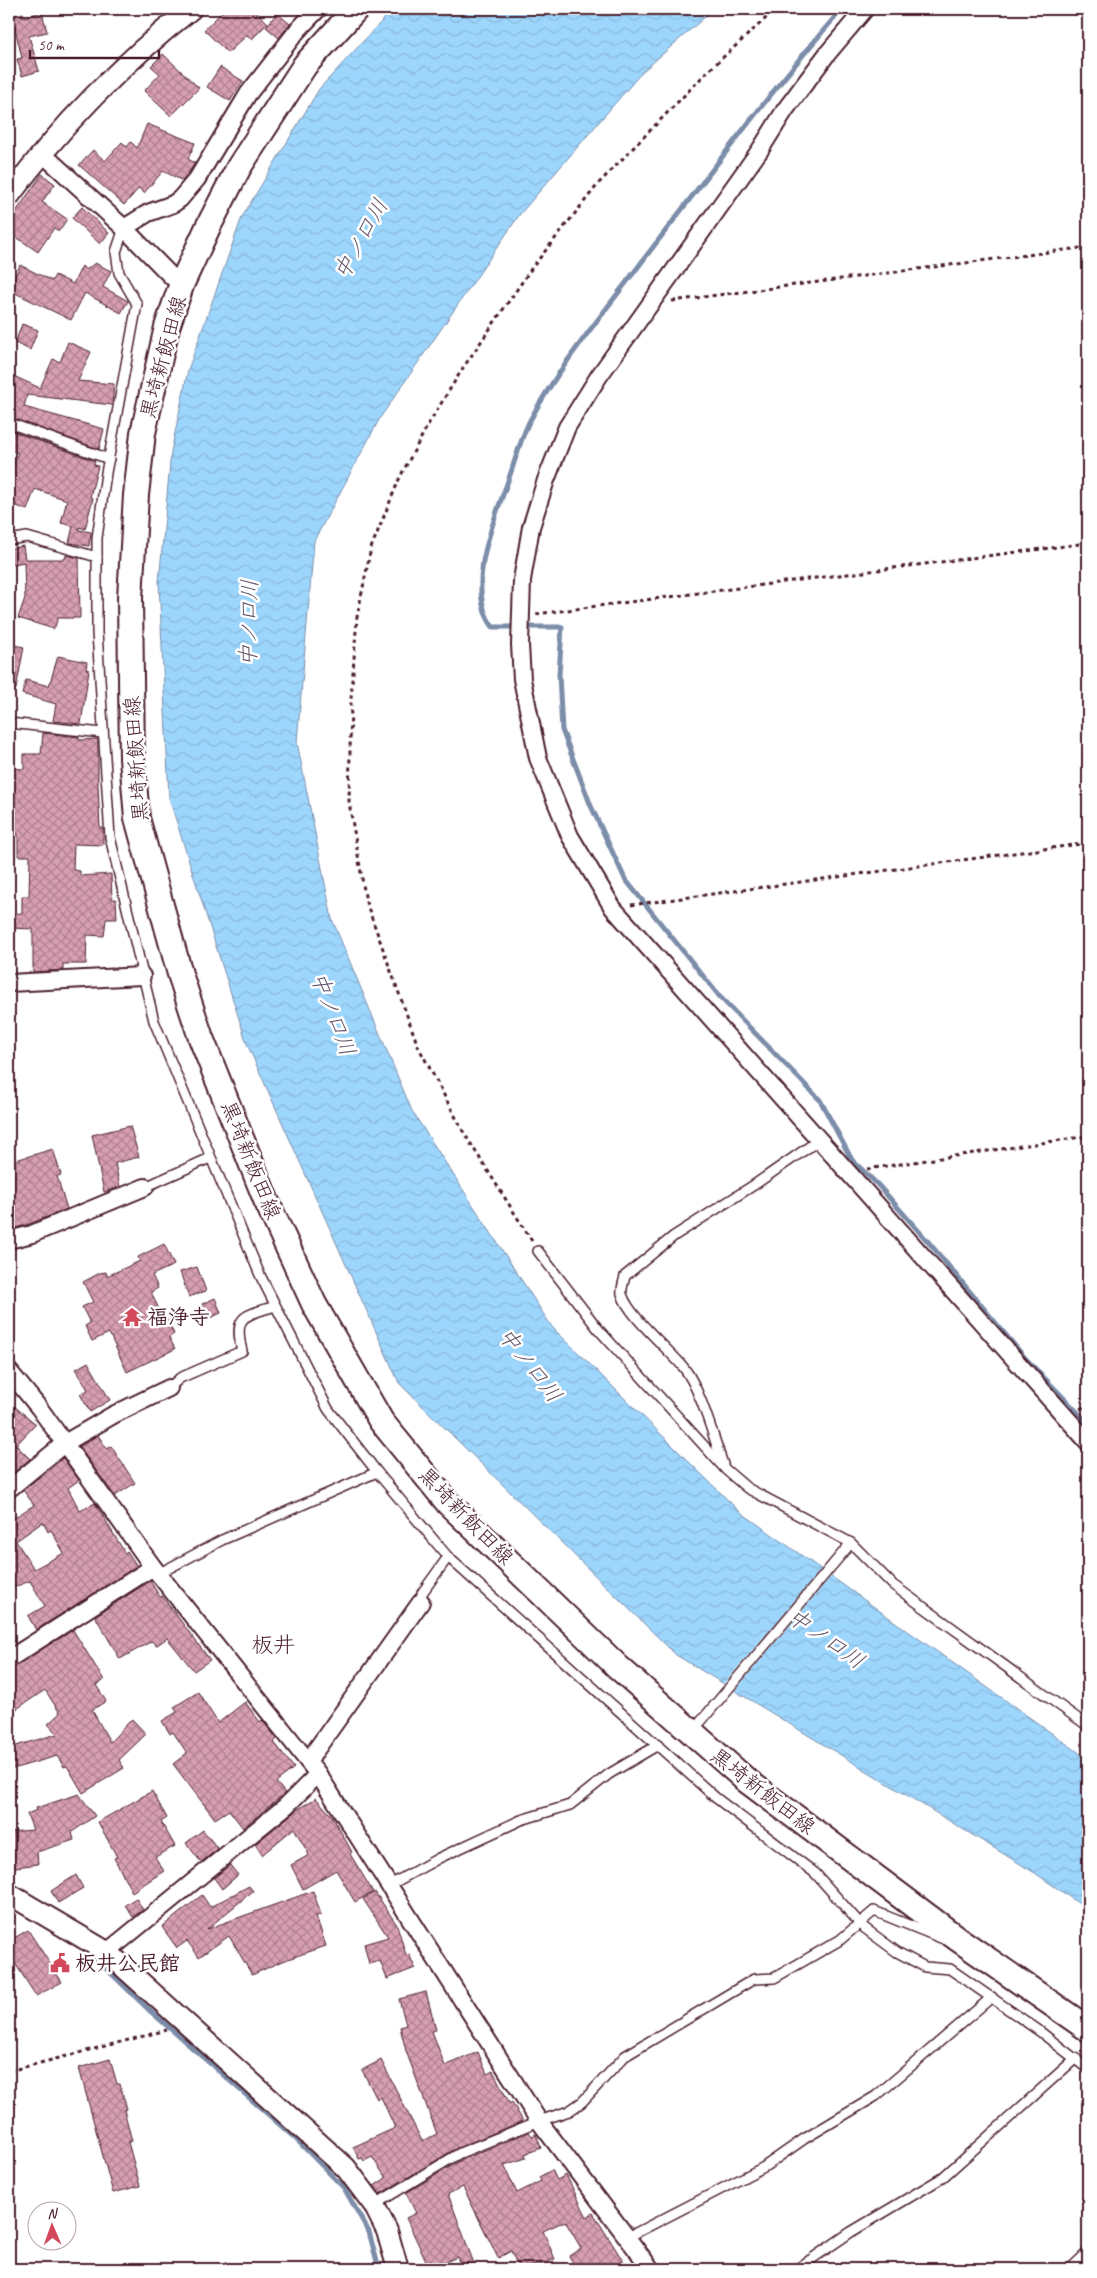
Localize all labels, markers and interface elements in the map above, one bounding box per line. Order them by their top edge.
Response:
scale bar [30,28,159,60]
text: 50 m [38,36,65,55]
water label: 中ノ口川 [327,194,395,284]
street label: 黒埼新飯田線 [134,293,192,421]
water label: 中ノ口川 [234,579,264,667]
street label: 黒埼新飯田線 [119,695,153,823]
water label: 中ノ口川 [304,968,362,1060]
street label: 黒埼新飯田線 [215,1097,287,1223]
place label: 福浄寺 [147,1304,210,1330]
temple icon: 福浄寺 [121,1306,143,1328]
water label: 中ノ口川 [492,1322,568,1408]
street label: 黒埼新飯田線 [413,1462,519,1570]
water label: 中ノ口川 [782,1602,870,1676]
district label: 板井 [251,1631,295,1659]
street label: 黒埼新飯田線 [705,1742,821,1840]
place label: 板井公民館 [75,1950,180,1976]
public building icon: 板井公民館 [49,1952,71,1974]
north arrow [28,2200,78,2250]
text: N [47,2205,59,2222]

